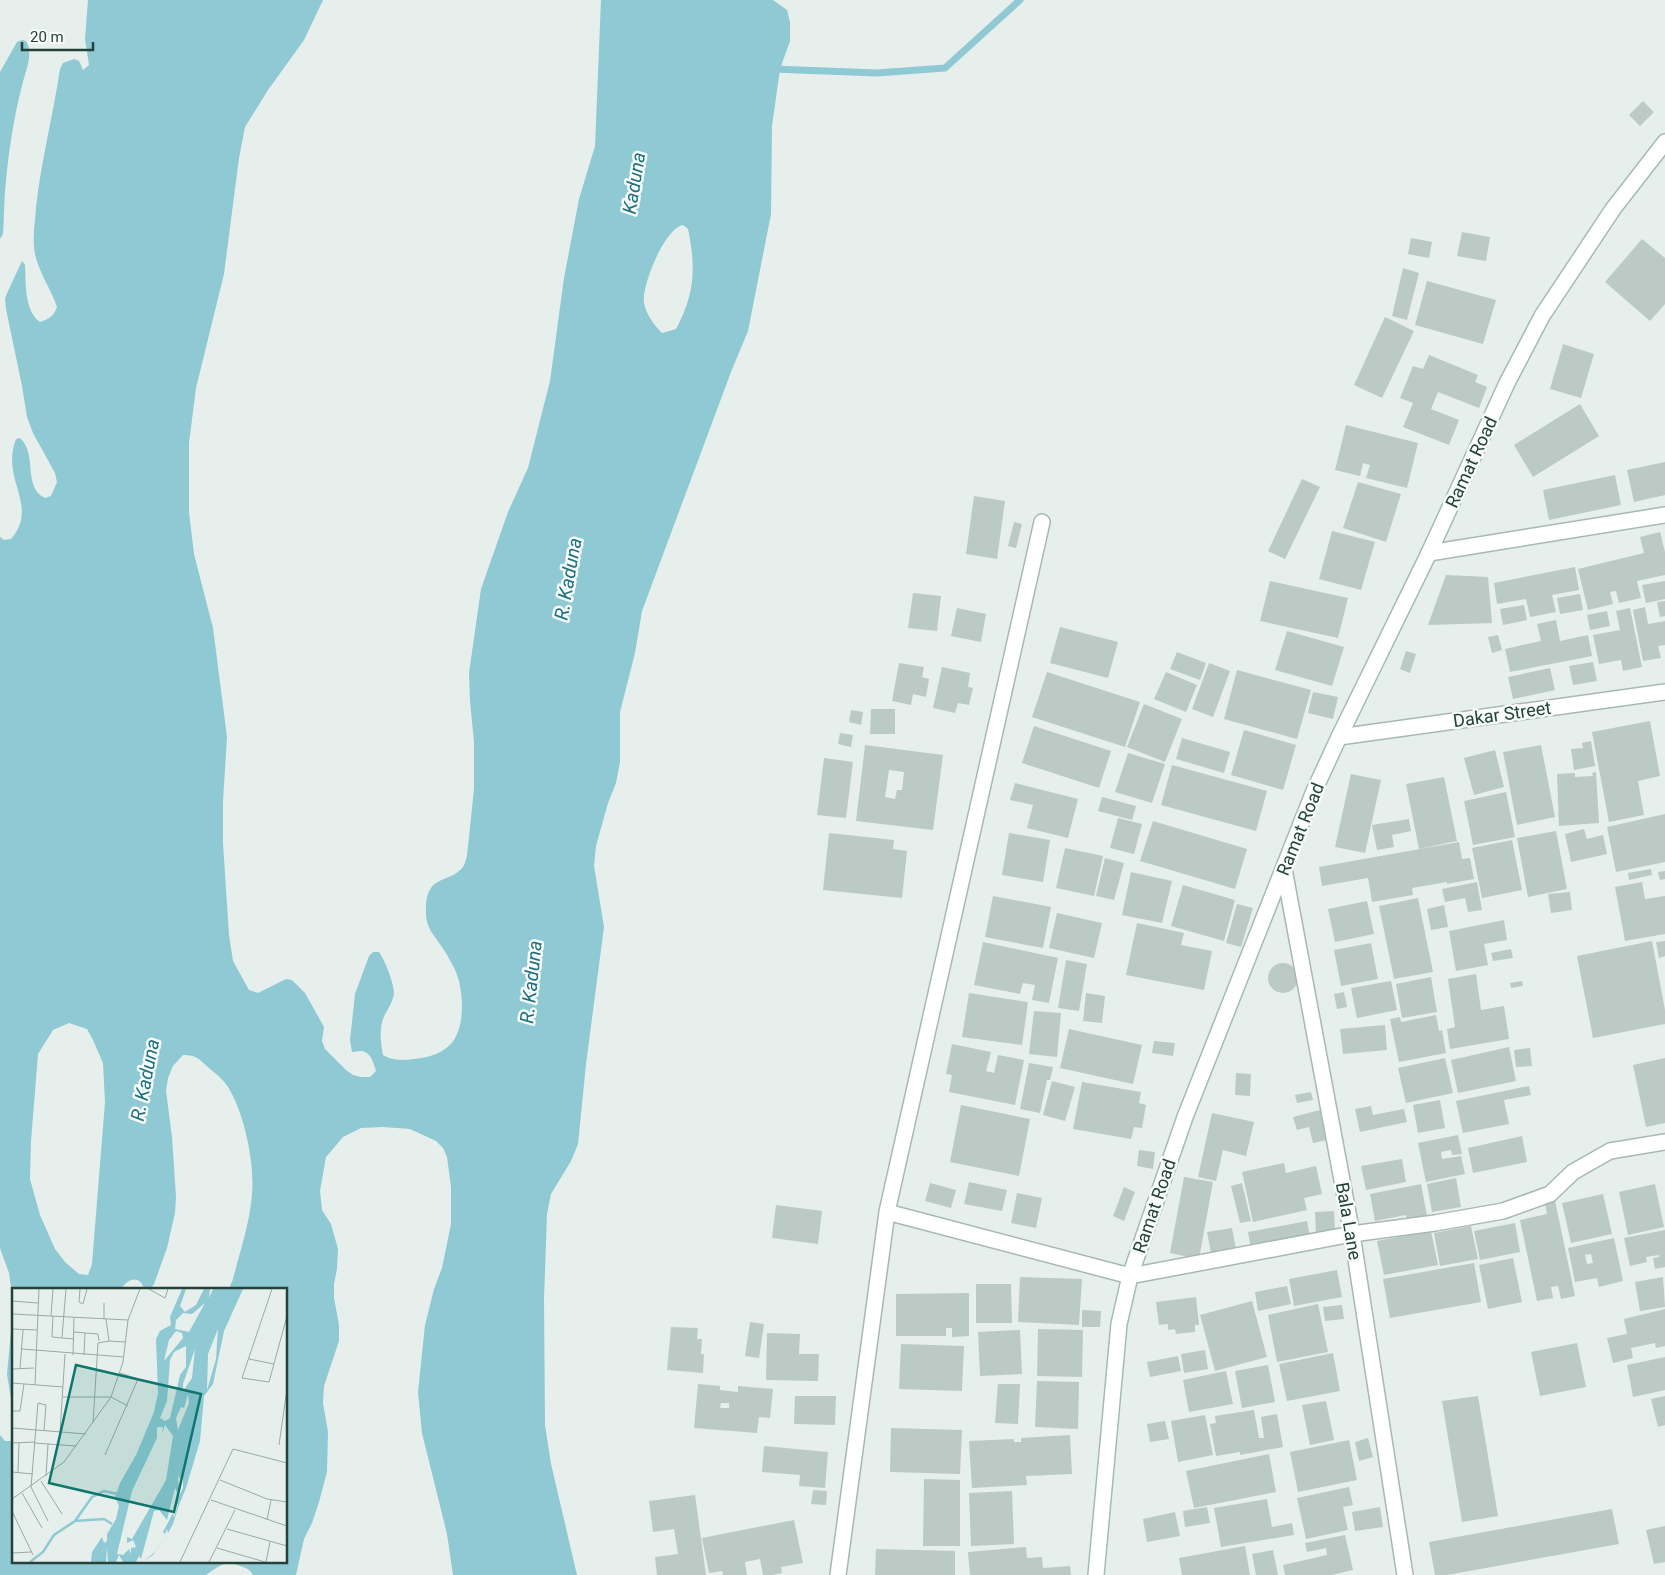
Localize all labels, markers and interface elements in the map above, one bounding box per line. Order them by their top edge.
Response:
scale bar [22,20,94,52]
text: 20 m [30,28,64,46]
water label: Kaduna [618,150,650,216]
street label: Ramat Road [1441,413,1501,511]
water label: R. Kaduna [549,536,587,622]
street label: Dakar Street [1452,697,1552,731]
street label: Ramat Road [1272,780,1328,878]
water label: R. Kaduna [515,939,547,1025]
water label: R. Kaduna [126,1037,164,1123]
street label: Ramat Road [1128,1156,1180,1256]
street label: Bala Lane [1332,1180,1366,1262]
inset map [12,1288,288,1562]

